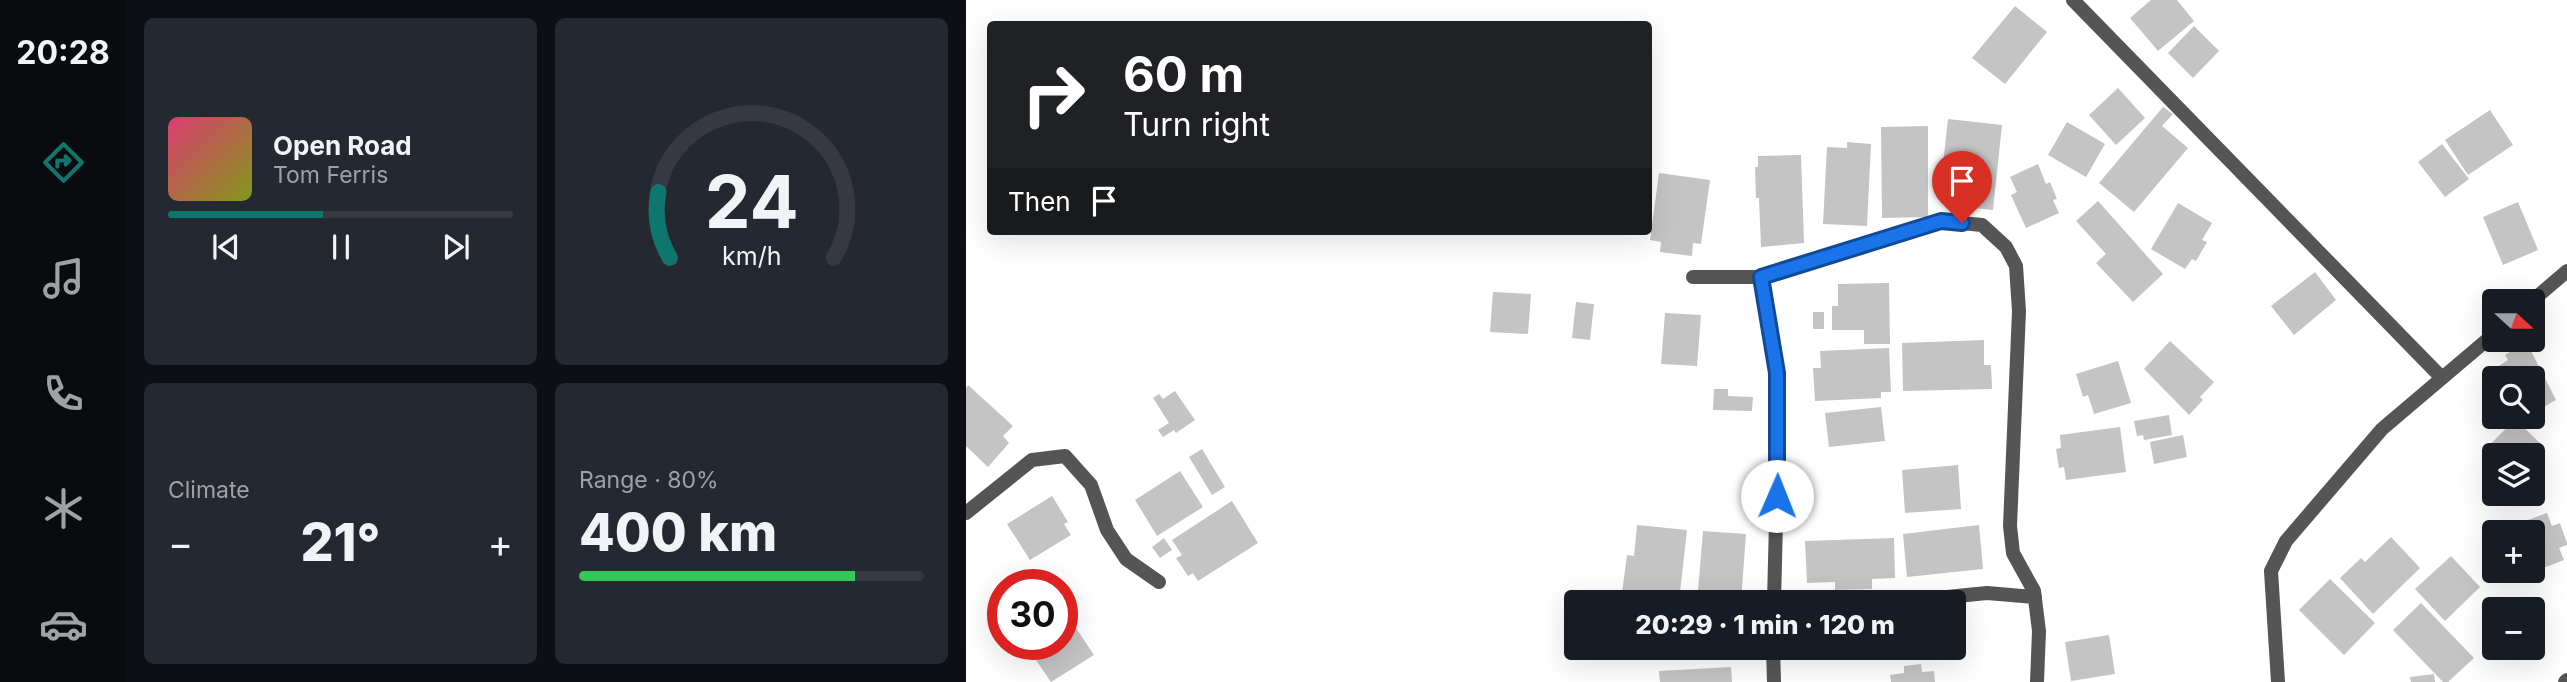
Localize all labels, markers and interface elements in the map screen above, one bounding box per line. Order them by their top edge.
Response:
text: 20:28 [16,33,110,72]
text: 60 m [1123,45,1244,104]
icon: right [1008,49,1099,140]
text: Turn right [1123,105,1270,144]
text: Open Road [273,130,412,161]
icon: directions [39,138,88,187]
pin [1932,151,1992,223]
text: 24 [705,157,798,246]
text: Tom Ferris [273,161,388,189]
icon: arrive [1943,162,1981,200]
icon: arrive [1085,182,1123,220]
text: Then [1008,186,1071,217]
icon: previous [207,228,245,266]
icon: pause [322,228,360,266]
icon: next [437,228,475,266]
text: km/h [722,241,781,271]
icon: music [39,254,88,303]
north arrow [2482,289,2544,352]
map controls [2482,289,2545,660]
button: search [2482,366,2545,429]
icon: phone [39,369,88,418]
button: layers [2482,443,2545,506]
position arrow [1740,459,1814,533]
text: Range · 80% [579,466,719,494]
text: Climate [168,476,250,504]
icon: climate [39,484,88,533]
text: 400 km [579,501,777,564]
text: 21° [300,511,381,574]
text: − [168,520,193,566]
text: + [488,520,513,566]
button: + [2482,520,2545,583]
speed limit sign: 30 [987,569,1078,660]
button: − [2482,597,2545,660]
icon: car [39,600,88,649]
text: 20:29 · 1 min · 120 m [1635,609,1895,640]

